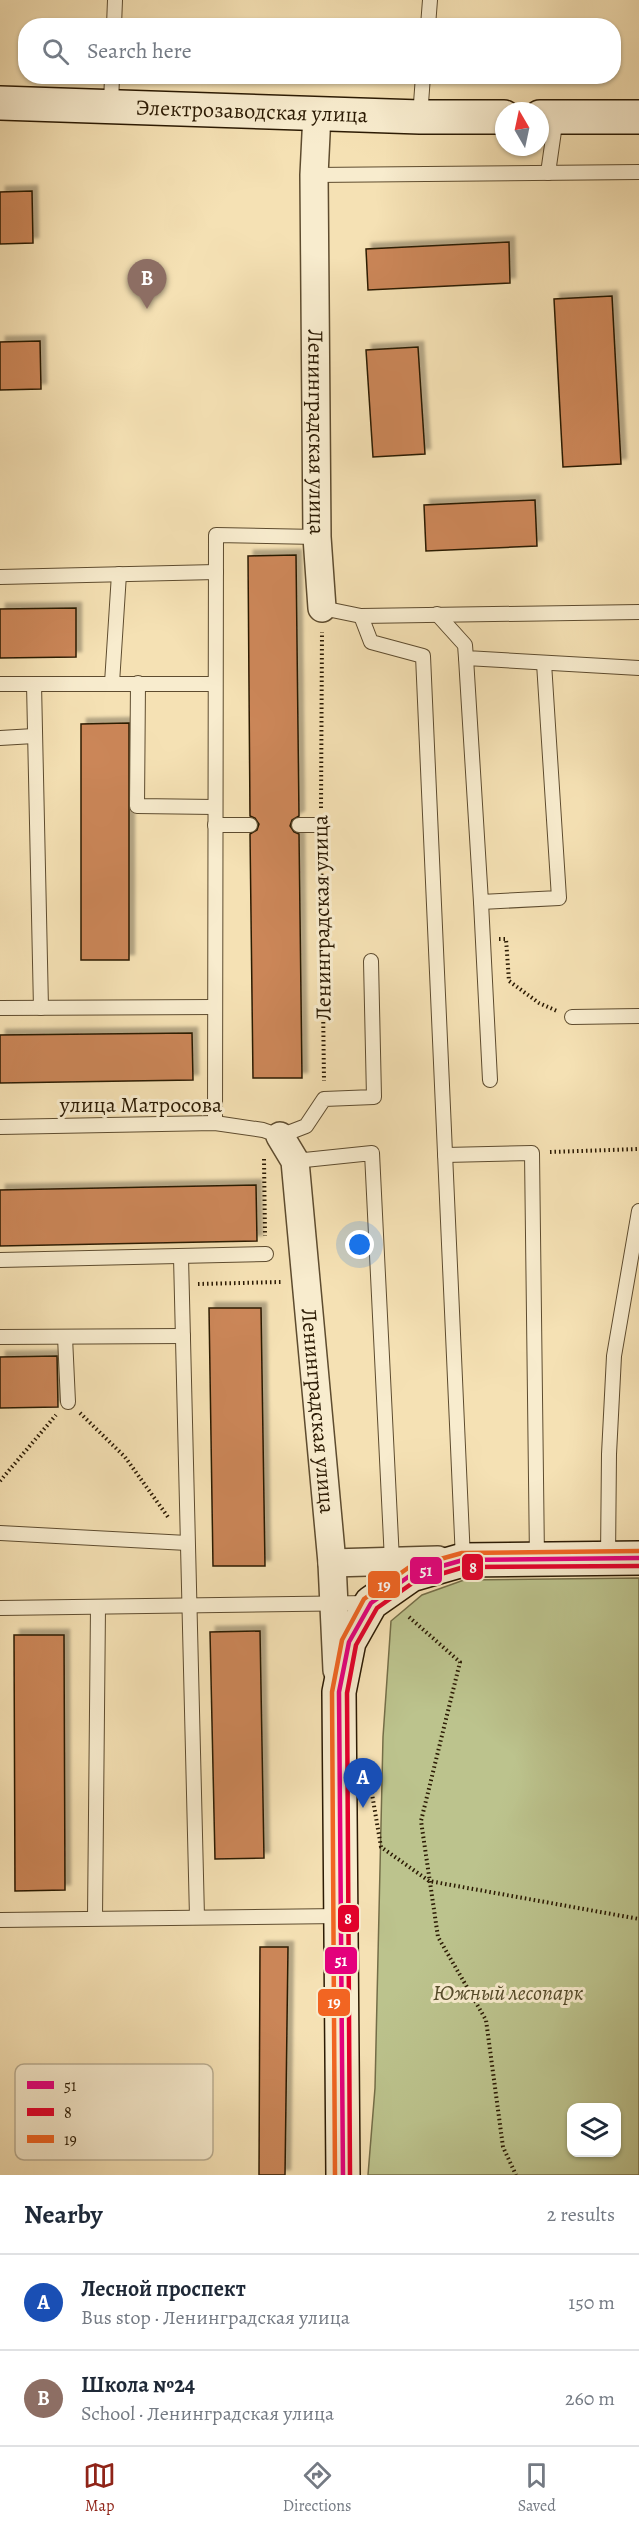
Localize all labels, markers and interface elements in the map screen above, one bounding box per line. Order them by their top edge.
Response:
search box [18,18,621,84]
icon: search [39,35,72,68]
text: Search here [87,36,192,66]
street label: Электрозаводская улица [135,93,369,130]
north arrow [495,102,549,156]
pin: B [128,260,166,309]
street label: Ленинградская улица [300,329,332,536]
street label: Ленинградская улица [305,814,339,1021]
street label: улица Матросова [59,1090,223,1120]
your location [345,1230,374,1259]
street label: Ленинградская улица [294,1307,342,1516]
line badge: 8 [461,1553,484,1581]
line badge: 51 [409,1556,443,1585]
text: 8 [469,1557,477,1579]
text: 51 [420,1560,433,1582]
line badge: 19 [367,1570,401,1599]
text: 19 [377,1575,391,1597]
pin: A [344,1758,382,1808]
line badge: 8 [337,1904,360,1933]
text: 8 [344,1908,352,1930]
line badge: 51 [324,1946,358,1975]
text: 51 [335,1950,348,1972]
park label: Южный лесопарк [433,1978,583,2008]
line badge: 19 [317,1988,351,2017]
text: 19 [327,1992,341,2014]
legend [15,2064,213,2160]
text: 51 [64,2075,77,2097]
text: 8 [64,2102,72,2124]
map controls [567,2103,621,2157]
button: layers [567,2103,621,2157]
text: 19 [64,2129,77,2151]
text: Nearby [24,2197,103,2232]
text: 2 results [547,2201,615,2228]
text: Лесной проспект [81,2274,246,2304]
text: A [37,2289,50,2316]
text: 150 m [568,2289,615,2316]
text: Bus stop · Ленинградская улица [81,2304,350,2331]
text: Школа №24 [81,2370,195,2400]
text: B [37,2385,50,2412]
text: 260 m [565,2385,615,2412]
text: School · Ленинградская улица [81,2400,334,2427]
tab: Map [83,2459,116,2517]
tab: Directions [283,2459,351,2517]
tab: Saved [518,2459,556,2517]

